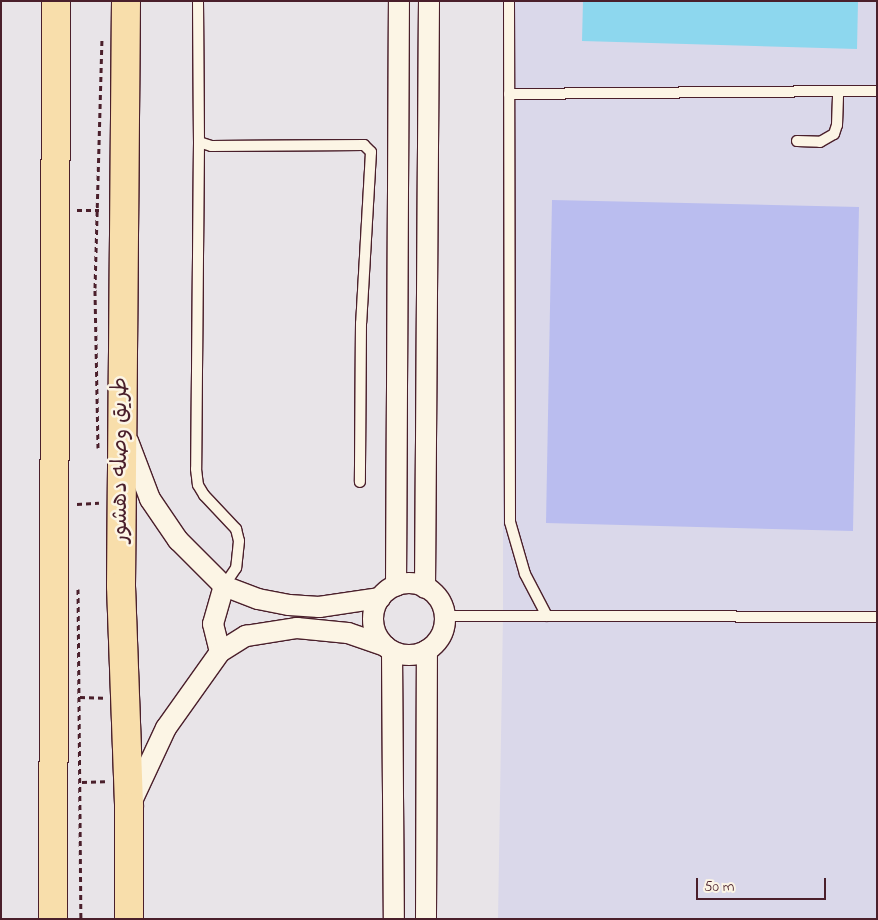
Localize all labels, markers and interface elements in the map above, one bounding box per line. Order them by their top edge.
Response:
street label: طريق وصله دهشور [109,377,135,543]
scale bar [698,868,828,900]
text: 50 m [704,876,734,898]

